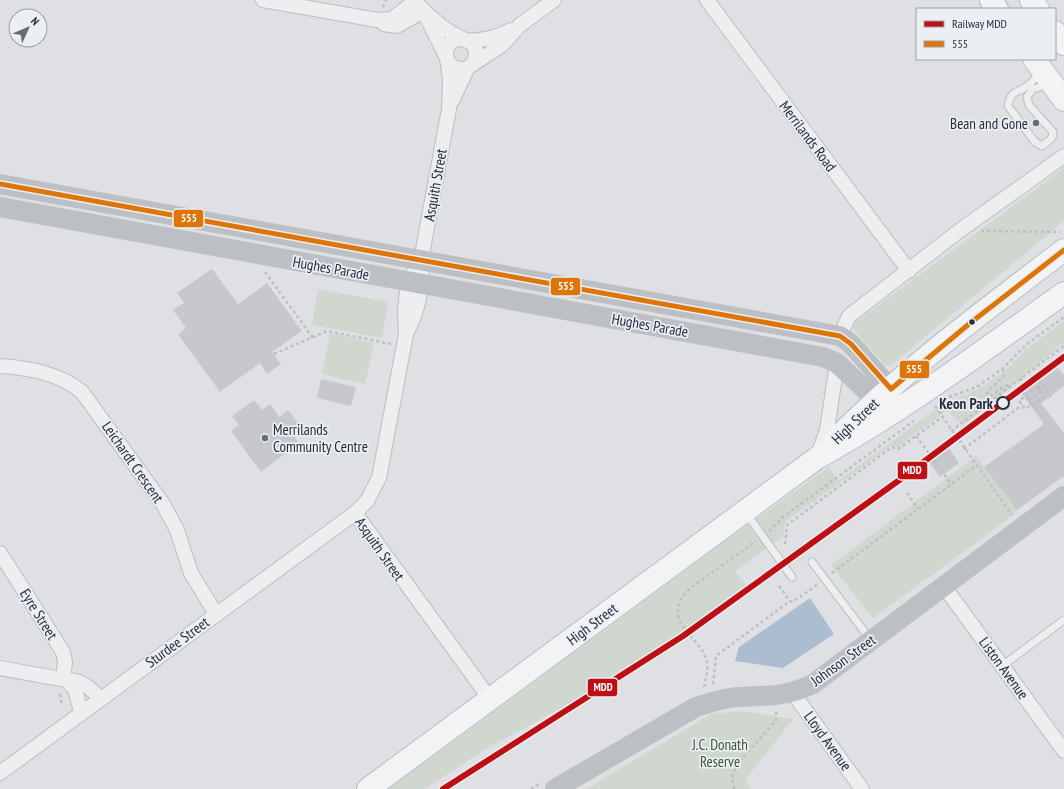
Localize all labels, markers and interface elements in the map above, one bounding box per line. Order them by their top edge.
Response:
north arrow [8,8,48,48]
legend [916,8,1056,60]
text: N [28,14,42,28]
text: Railway MDD [952,16,1007,31]
text: 555 [952,36,968,51]
street label: Merrilands Road [775,97,841,175]
place label: Bean and Gone [950,114,1028,133]
marker: Bean and Gone [1031,118,1041,128]
street label: Asquith Street [419,147,451,223]
line badge: 555 [173,209,204,228]
text: 555 [181,211,197,225]
street label: Hughes Parade [291,252,371,284]
line badge: 555 [550,277,581,296]
text: 555 [558,279,574,293]
street label: Hughes Parade [610,309,690,341]
unlabelled marker [967,317,977,327]
line badge: 555 [899,360,930,379]
text: 555 [906,362,922,376]
street label: High Street [827,394,883,448]
place label: Keon Park [939,394,994,413]
marker: Keon Park [996,396,1010,410]
street label: Leichardt Crescent [98,418,168,506]
place label: Merrilands Community Centre [273,420,368,456]
marker: Merrilands Community Centre [260,433,270,443]
line badge: MDD [897,461,928,480]
text: MDD [902,463,922,477]
street label: Asquith Street [351,513,409,585]
street label: Eyre Street [16,585,62,643]
street label: High Street [563,599,621,649]
street label: Sturdee Street [141,613,213,671]
street label: Johnson Street [806,630,879,691]
street label: Liston Avenue [975,633,1033,703]
line badge: MDD [587,678,618,697]
text: MDD [593,680,613,694]
street label: Lloyd Avenue [800,708,856,774]
park label: J.C. Donath Reserve [691,735,748,771]

